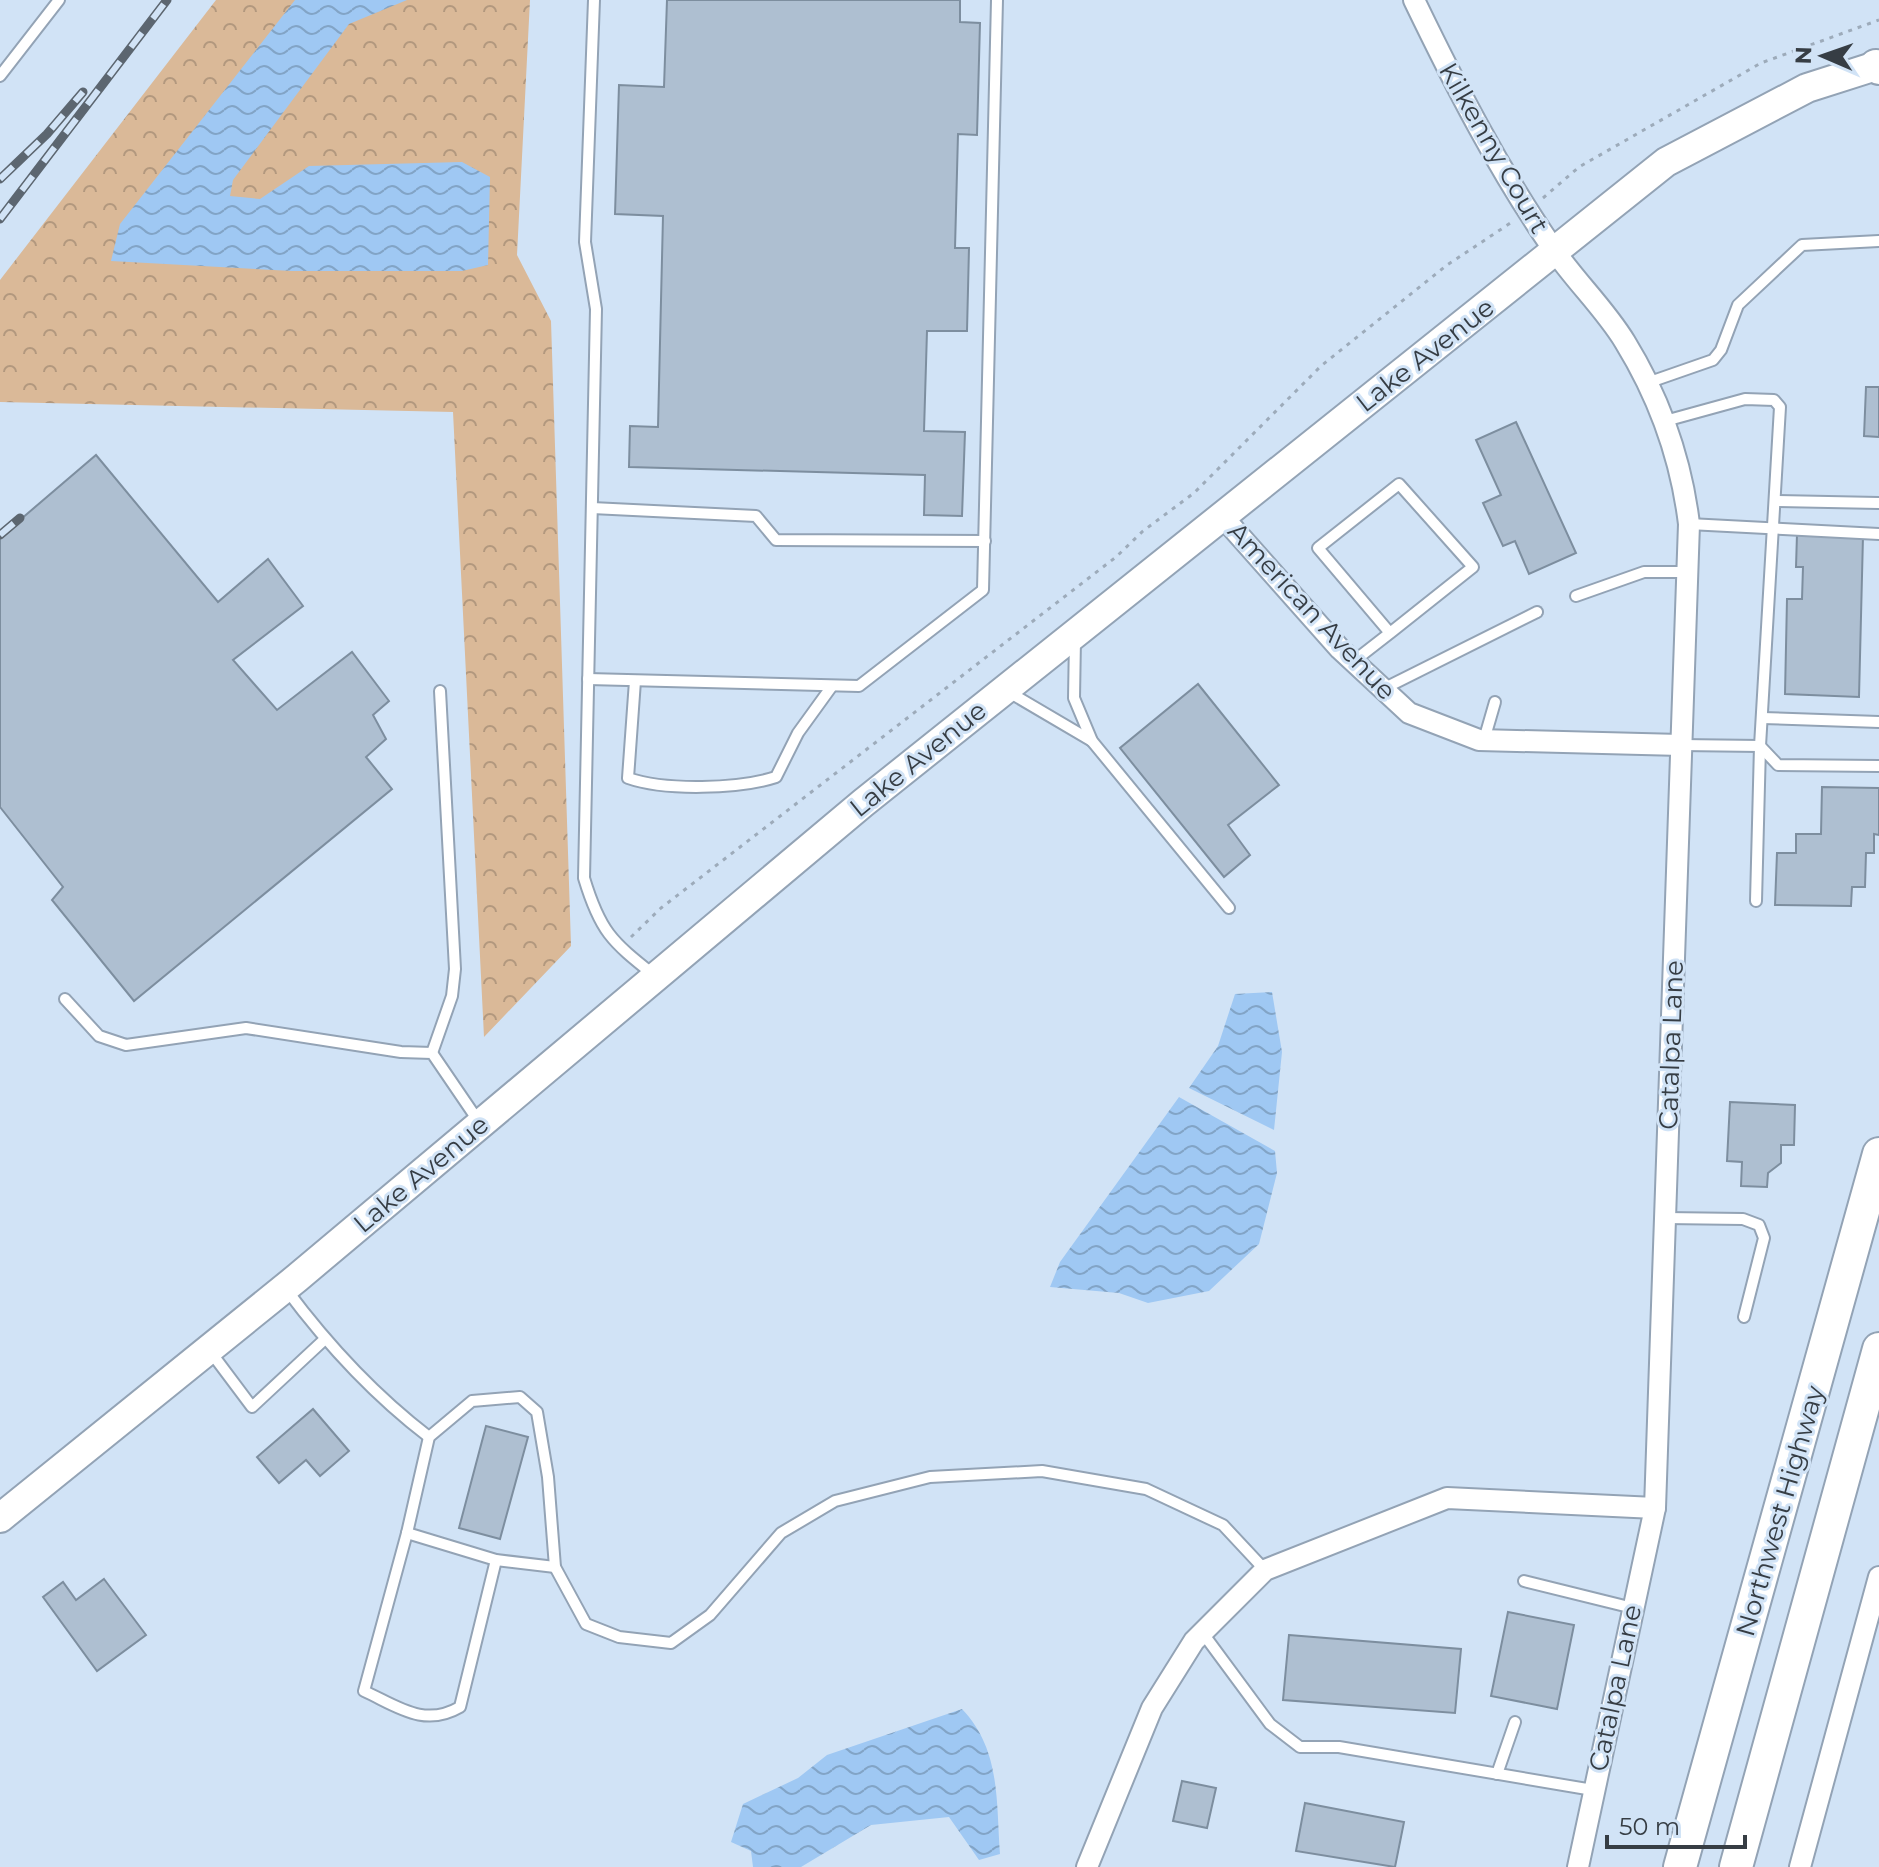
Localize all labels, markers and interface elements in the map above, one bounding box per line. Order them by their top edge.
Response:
north arrow [1783,16,1863,96]
text: N [1790,46,1817,65]
street label: Kilkenny Court [1432,57,1556,239]
street label: Lake Avenue [1350,291,1500,419]
street label: American Avenue [1221,515,1403,707]
street label: Lake Avenue [843,694,993,824]
street label: Catalpa Lane [1652,960,1690,1130]
street label: Lake Avenue [347,1108,495,1240]
street label: Northwest Highway [1729,1381,1831,1640]
street label: Catalpa Lane [1582,1602,1648,1774]
scale bar [1607,1799,1745,1849]
text: 50 m [1619,1812,1680,1841]

